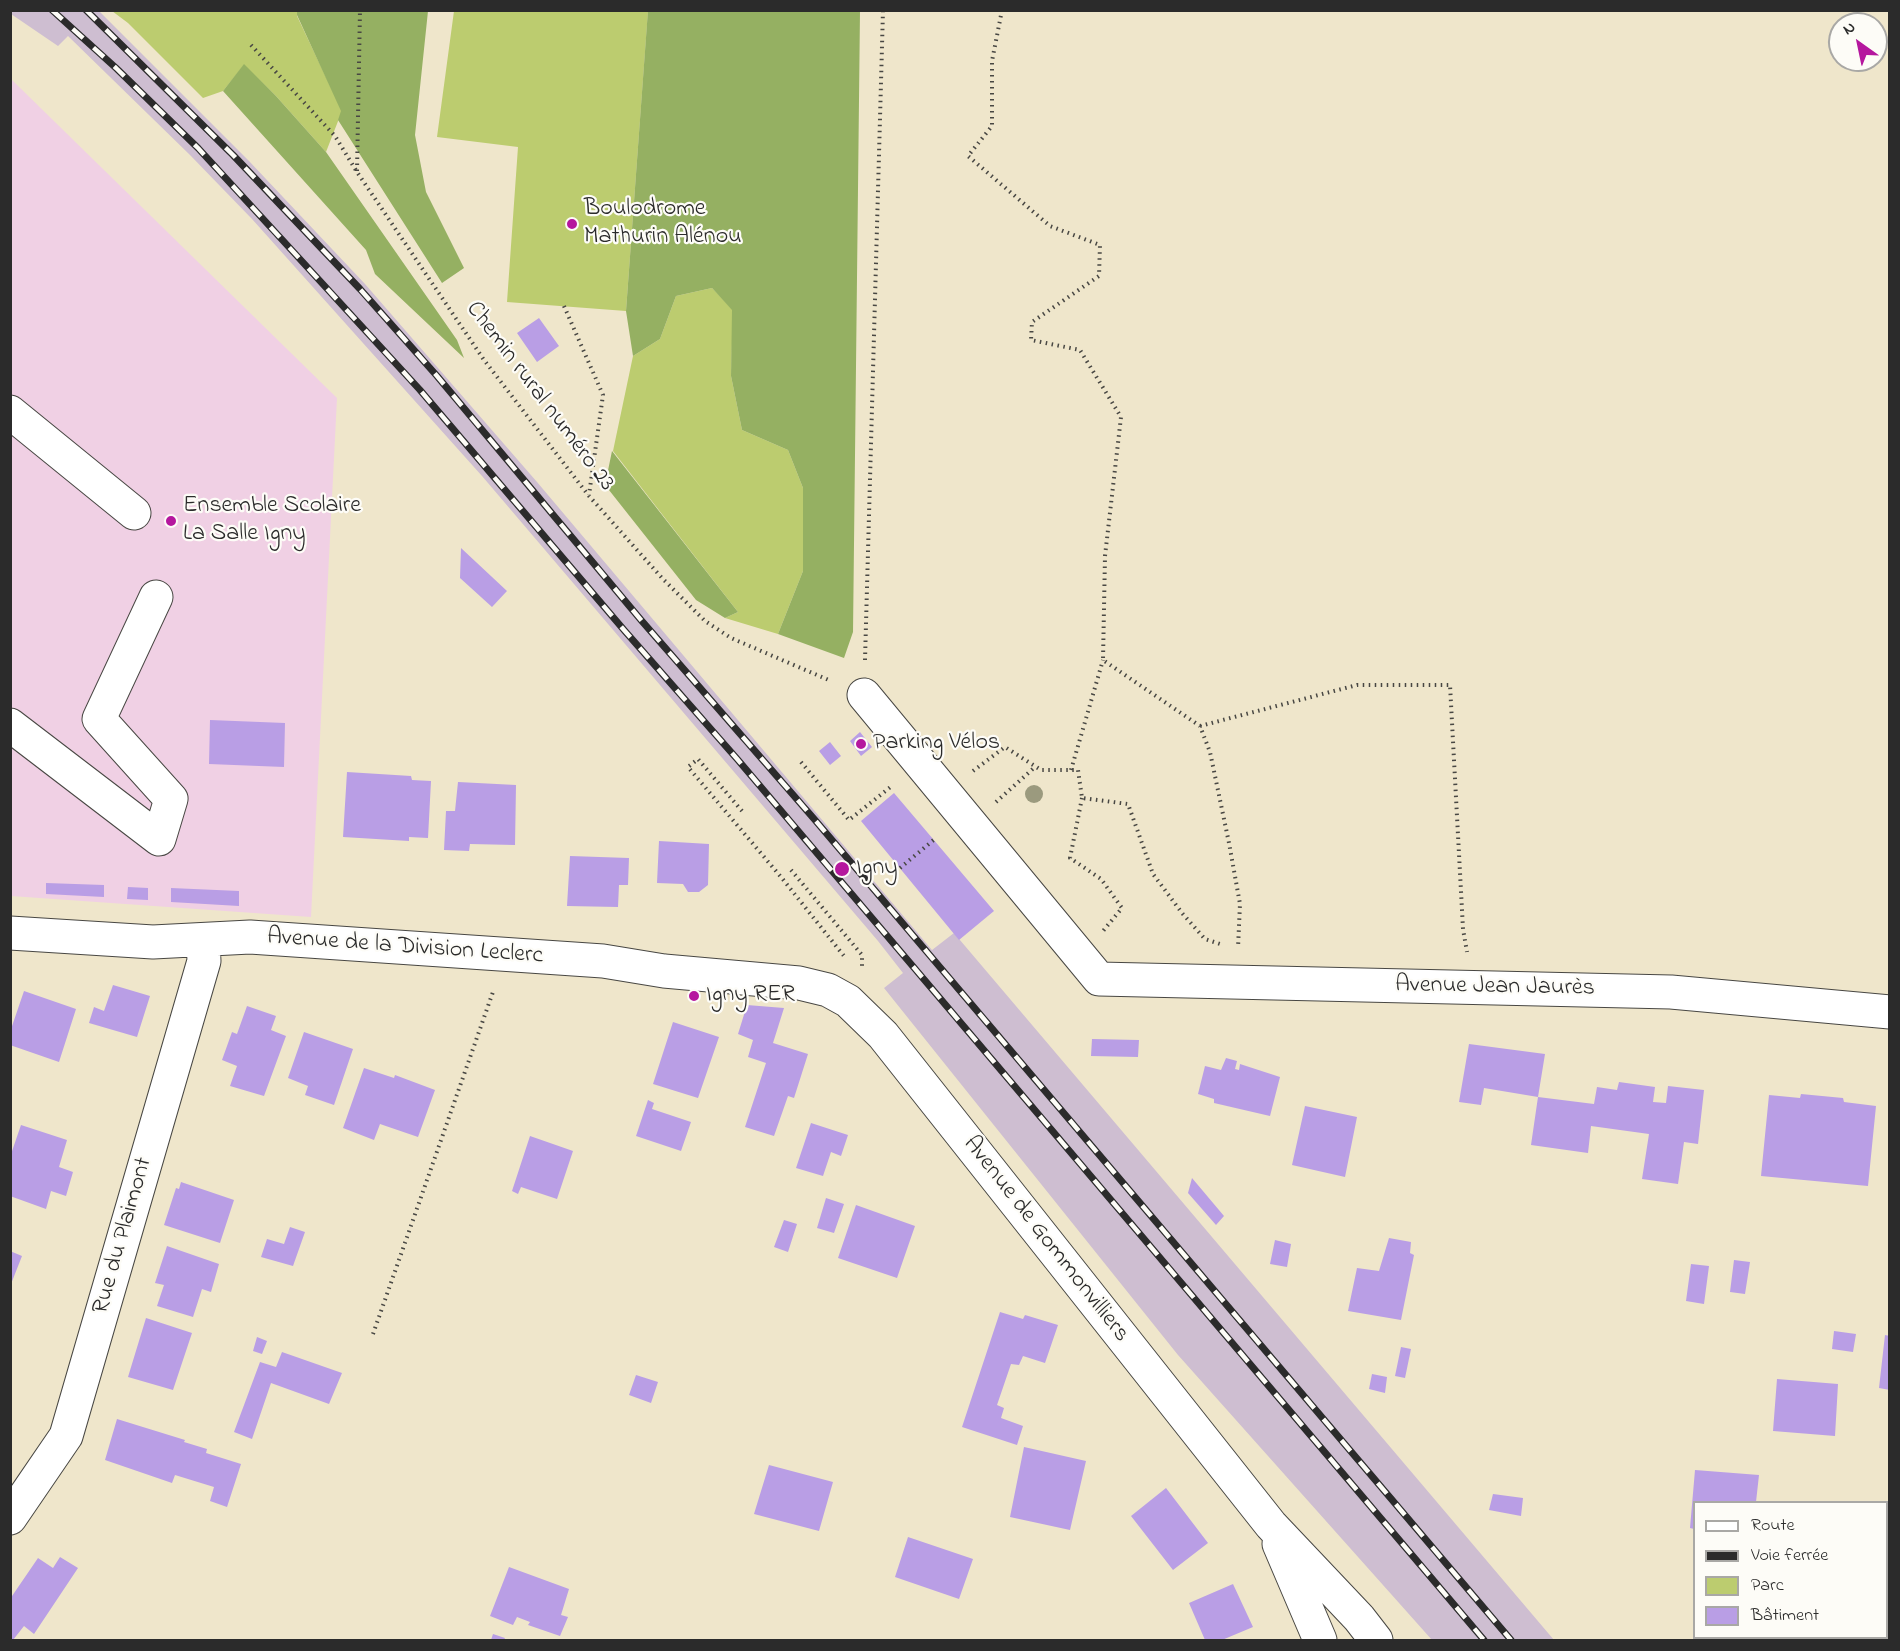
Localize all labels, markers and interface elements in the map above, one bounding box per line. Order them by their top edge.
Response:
north arrow [1828,12,1888,72]
text: N [1838,16,1860,42]
place label: Boulodrome Mathurin Alénou [584,196,742,252]
marker: Boulodrome Mathurin Alénou [565,217,579,231]
street label: Chemin rural numéro 23 [458,296,620,498]
place label: Ensemble Scolaire La Salle Igny [183,493,361,549]
marker: Ensemble Scolaire La Salle Igny [164,514,178,528]
place label: Parking Vélos [873,730,1000,758]
marker: Parking Vélos [854,737,868,751]
place label: Igny [856,855,898,883]
marker: Igny [833,860,851,878]
street label: Avenue de la Division Leclerc [266,924,544,972]
street label: Avenue Jean Jaurès [1395,972,1595,1004]
place label: Igny RER [706,982,795,1010]
marker: Igny RER [687,989,701,1003]
street label: Avenue de Gommonvilliers [956,1131,1134,1349]
street label: Rue du Plaimont [88,1154,160,1318]
legend [1693,1501,1888,1639]
text: Route [1751,1513,1795,1539]
text: Voie ferrée [1751,1543,1828,1569]
text: Parc [1751,1573,1784,1599]
text: Bâtiment [1751,1603,1819,1629]

